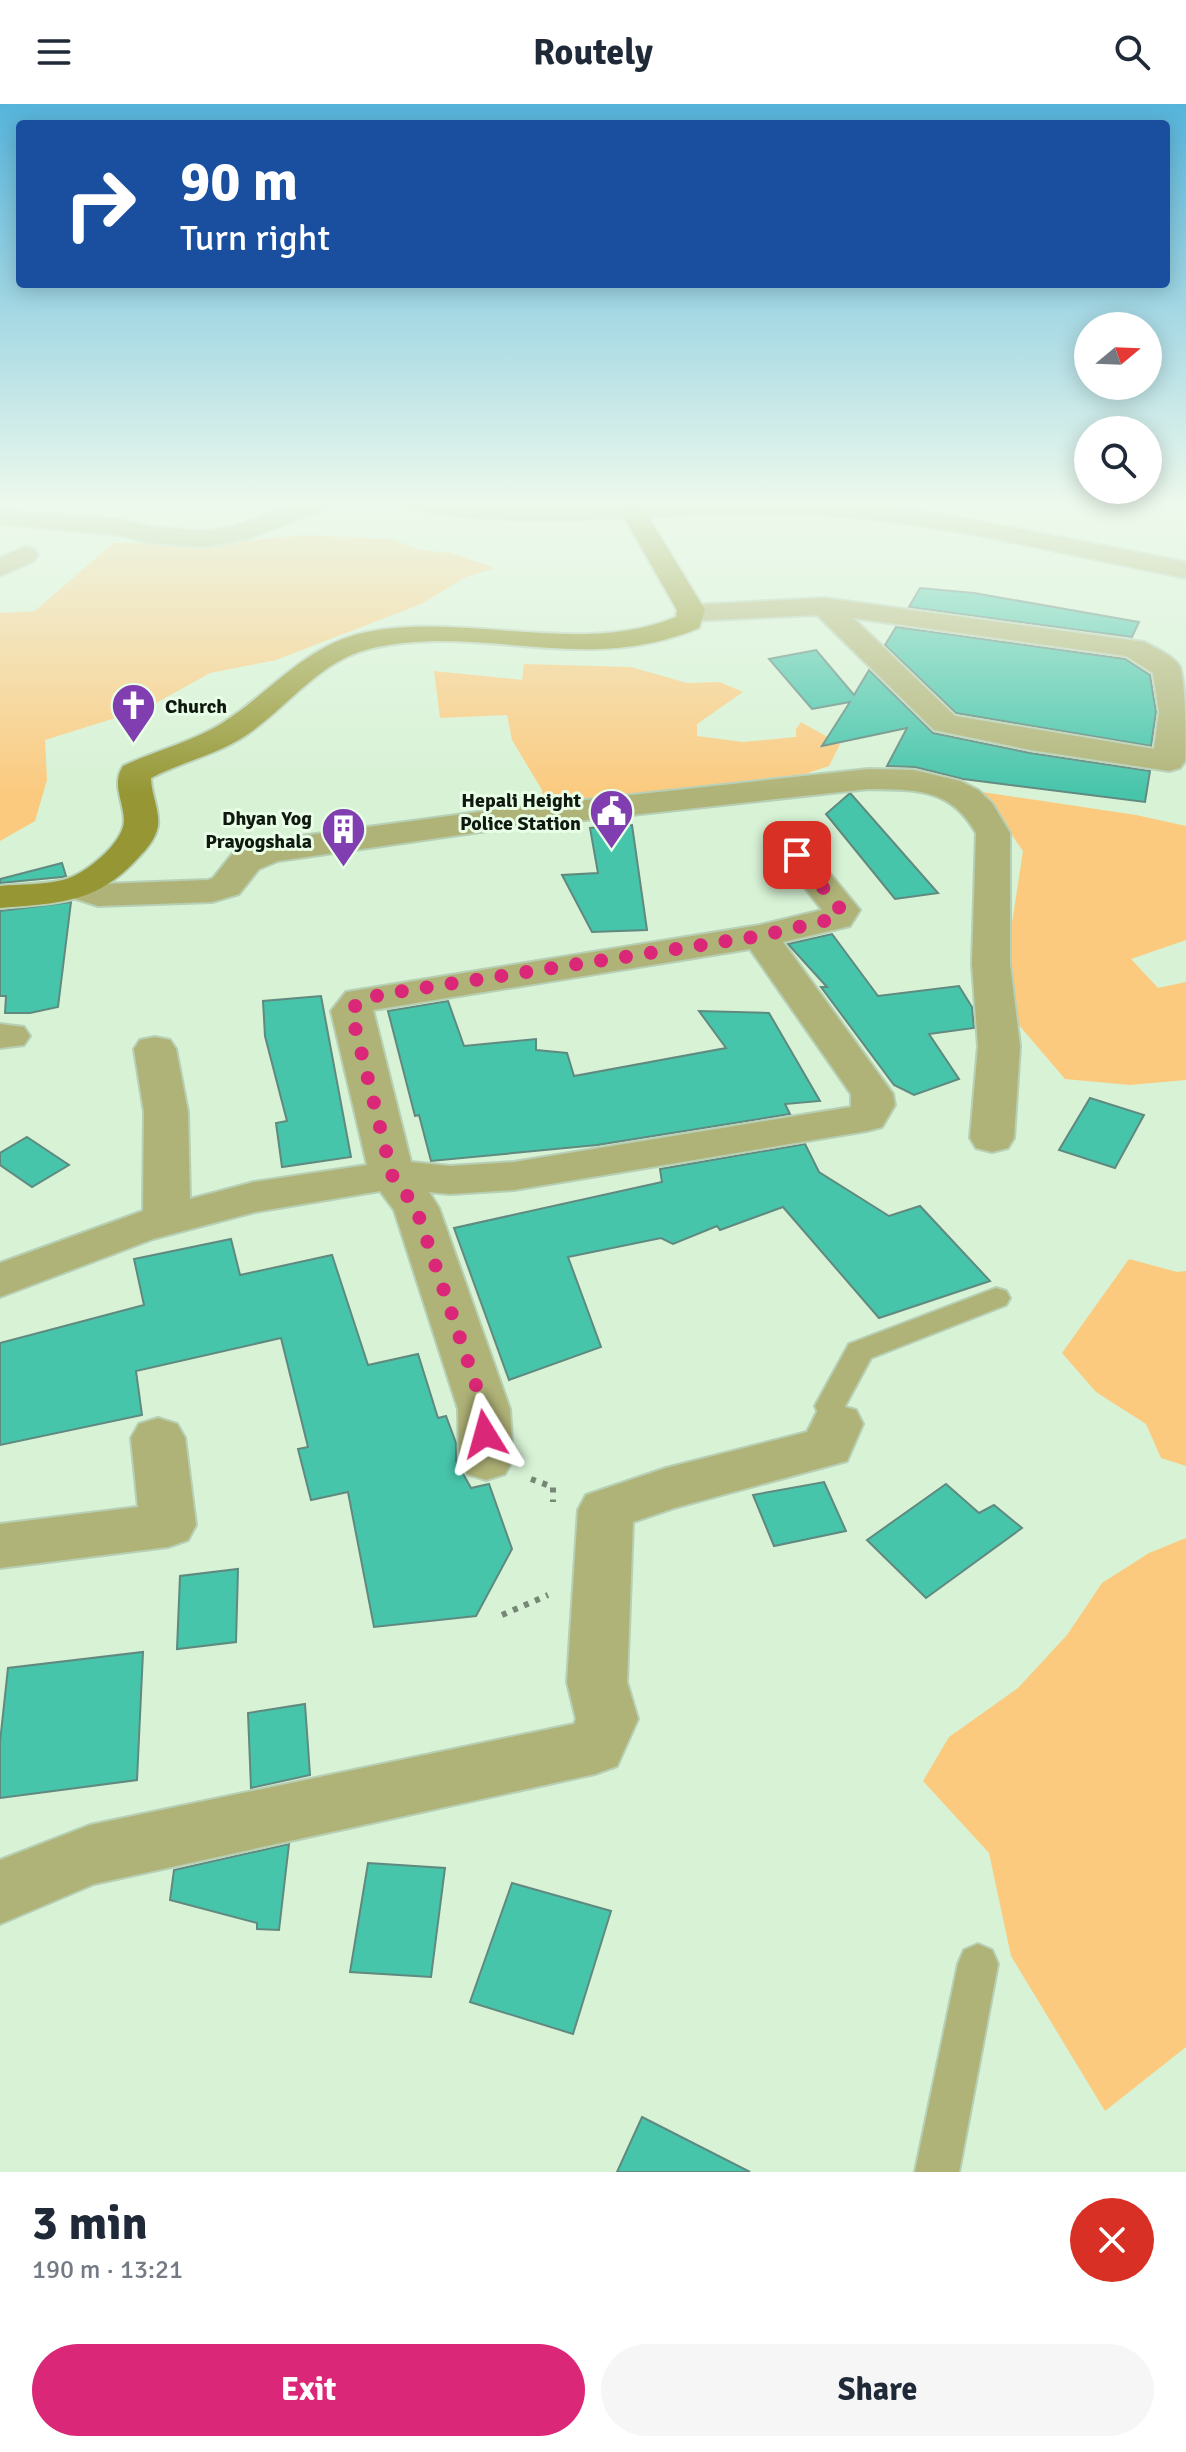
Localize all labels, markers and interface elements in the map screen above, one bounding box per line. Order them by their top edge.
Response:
icon: menu [32,30,76,74]
text: Routely [533,30,653,75]
icon: search [1110,30,1154,74]
text: 90 m [180,147,298,216]
icon: right [48,152,152,256]
text: Turn right [180,216,330,261]
north arrow [1074,312,1162,400]
map controls [1074,312,1162,504]
button: search [1074,416,1162,504]
church icon: Church [110,682,158,745]
place label: Church [165,694,227,719]
place label: Hepali Height Police Station [460,788,581,836]
public building icon: Hepali Height Police Station [588,788,636,851]
building icon: Dhyan Yog Prayogshala [319,805,367,868]
place label: Dhyan Yog Prayogshala [205,806,312,854]
pin [763,821,831,889]
icon: arrive [775,833,819,877]
position arrow [443,1392,527,1476]
text: 3 min [32,2194,148,2253]
button: close [1070,2198,1154,2282]
text: 190 m · 13:21 [32,2254,183,2286]
button: Exit [32,2344,585,2436]
button: Share [601,2344,1154,2436]

